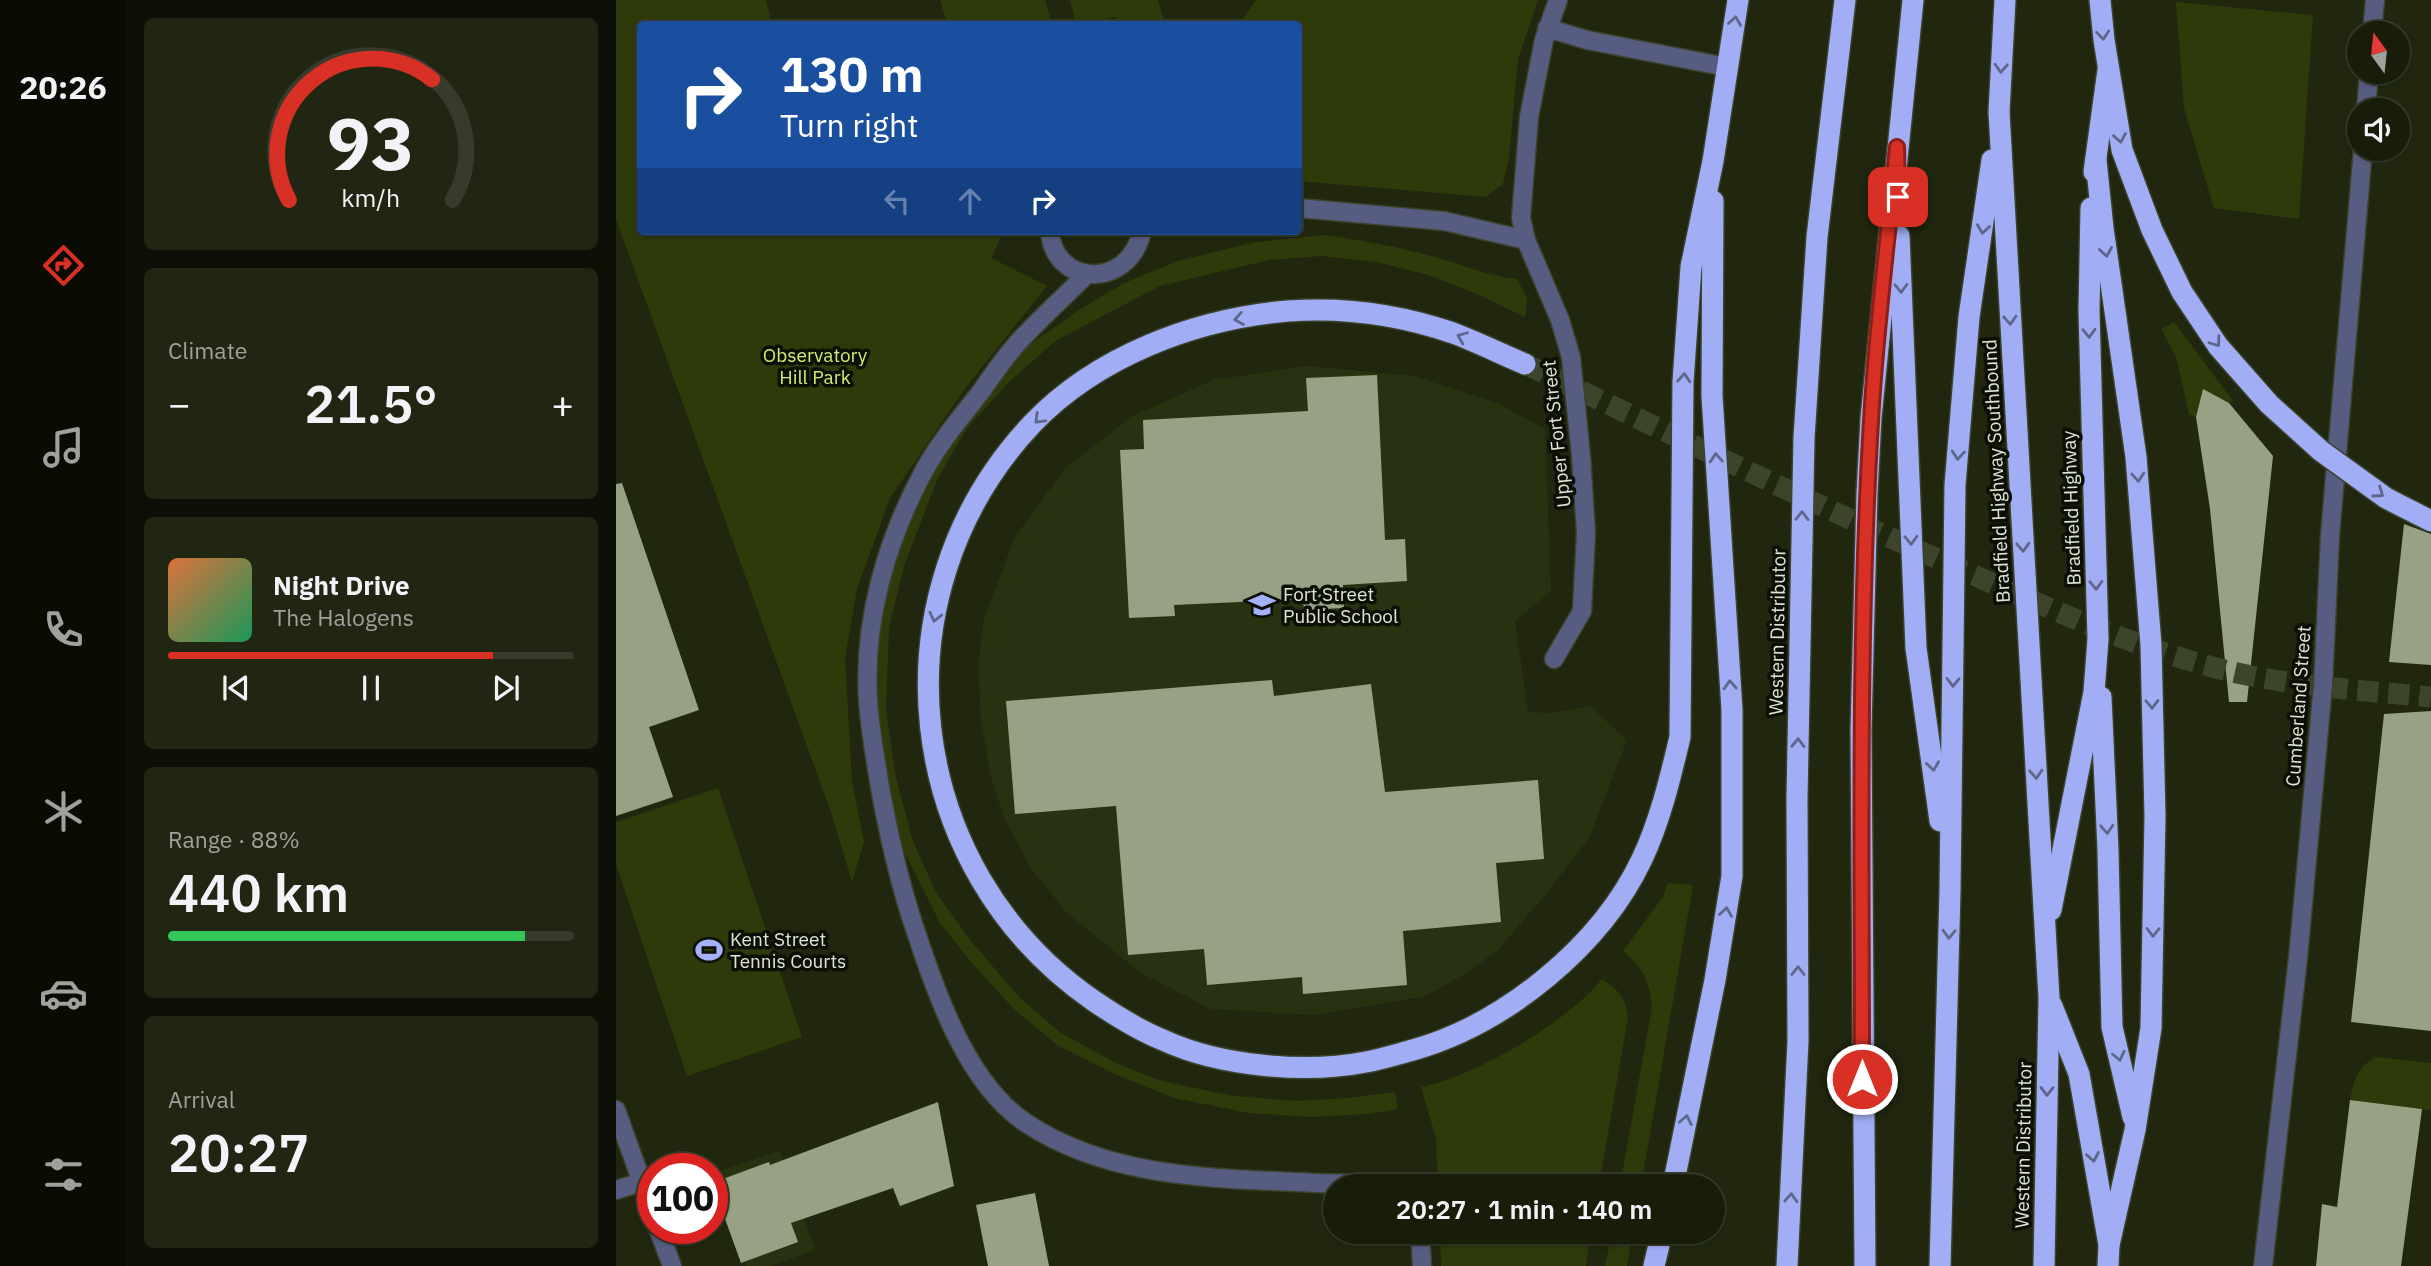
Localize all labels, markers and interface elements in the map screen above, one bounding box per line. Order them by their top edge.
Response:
one-way arrow [1727,15,1742,27]
north arrow [2347,21,2410,84]
map controls [2347,21,2410,161]
one-way arrow [2096,30,2111,41]
text: 130 m [780,42,924,105]
icon: right [665,49,756,140]
one-way arrow [1994,63,2009,74]
text: 20:26 [19,66,107,108]
text: 93 [327,95,415,190]
button: sound [2347,98,2410,161]
text: Turn right [780,104,918,146]
one-way arrow [2112,132,2127,144]
pin [1868,167,1928,227]
icon: arrive [1879,178,1917,216]
text: km/h [342,181,400,214]
icon: left [878,182,916,220]
icon: ahead [951,182,989,220]
icon: right [1024,182,1062,220]
one-way arrow [1975,223,1990,234]
icon: directions [39,241,88,290]
one-way arrow [2099,246,2114,258]
one-way arrow [1893,284,1909,294]
one-way arrow [1233,311,1245,326]
one-way arrow [2003,315,2018,326]
one-way arrow [2082,328,2097,339]
one-way arrow [1457,332,1469,346]
one-way arrow [2208,334,2220,347]
text: Climate [168,335,247,365]
street label: Bradfield Highway Southbound [1977,339,2015,603]
park label: Observatory Hill Park [763,343,868,389]
street label: Upper Fort Street [1536,359,1576,509]
text: 21.5° [304,370,438,437]
one-way arrow [1676,372,1691,383]
text: − [168,379,191,428]
text: + [551,379,574,428]
one-way arrow [1034,410,1047,423]
icon: music [39,423,88,472]
street label: Bradfield Highway [2056,430,2086,586]
one-way arrow [1950,449,1965,460]
one-way arrow [1709,452,1724,463]
one-way arrow [2130,472,2145,483]
one-way arrow [2371,485,2384,497]
one-way arrow [1795,510,1810,521]
one-way arrow [1904,535,1919,546]
one-way arrow [2015,542,2030,553]
street label: Western Distributor [1764,549,1790,715]
text: Night Drive [273,568,410,602]
one-way arrow [2089,580,2104,591]
place label: Fort Street Public School [1283,582,1398,628]
school or university icon: Fort Street Public School [1247,590,1277,620]
text: The Halogens [273,602,414,632]
icon: phone [39,605,88,654]
one-way arrow [929,611,943,623]
street label: Cumberland Street [2280,625,2316,787]
icon: previous [217,669,255,707]
icon: pause [352,669,390,707]
icon: next [487,669,525,707]
one-way arrow [1945,677,1961,688]
one-way arrow [1723,680,1738,691]
one-way arrow [2145,699,2160,710]
one-way arrow [1790,737,1806,748]
one-way arrow [1925,760,1940,772]
one-way arrow [2028,769,2043,780]
icon: climate [39,787,88,836]
text: Range · 88% [168,824,300,854]
one-way arrow [2100,824,2115,835]
text: 440 km [168,859,349,926]
one-way arrow [1718,906,1733,918]
place label: Kent Street Tennis Courts [730,927,846,973]
one-way arrow [2145,927,2161,938]
one-way arrow [1941,929,1957,940]
sports icon: Kent Street Tennis Courts [694,935,724,965]
one-way arrow [1790,965,1806,975]
icon: car [39,969,88,1018]
position arrow [1825,1042,1899,1116]
one-way arrow [2110,1050,2125,1062]
street label: Western Distributor [2010,1062,2036,1228]
text: Arrival [168,1084,235,1114]
one-way arrow [2039,1086,2055,1096]
one-way arrow [1678,1114,1693,1126]
text: 20:27 [168,1119,309,1186]
icon: filters [39,1150,88,1199]
one-way arrow [2085,1151,2100,1163]
speed limit sign: 100 [637,1153,728,1244]
text: 20:27 · 1 min · 140 m [1396,1192,1652,1226]
one-way arrow [1783,1192,1798,1203]

